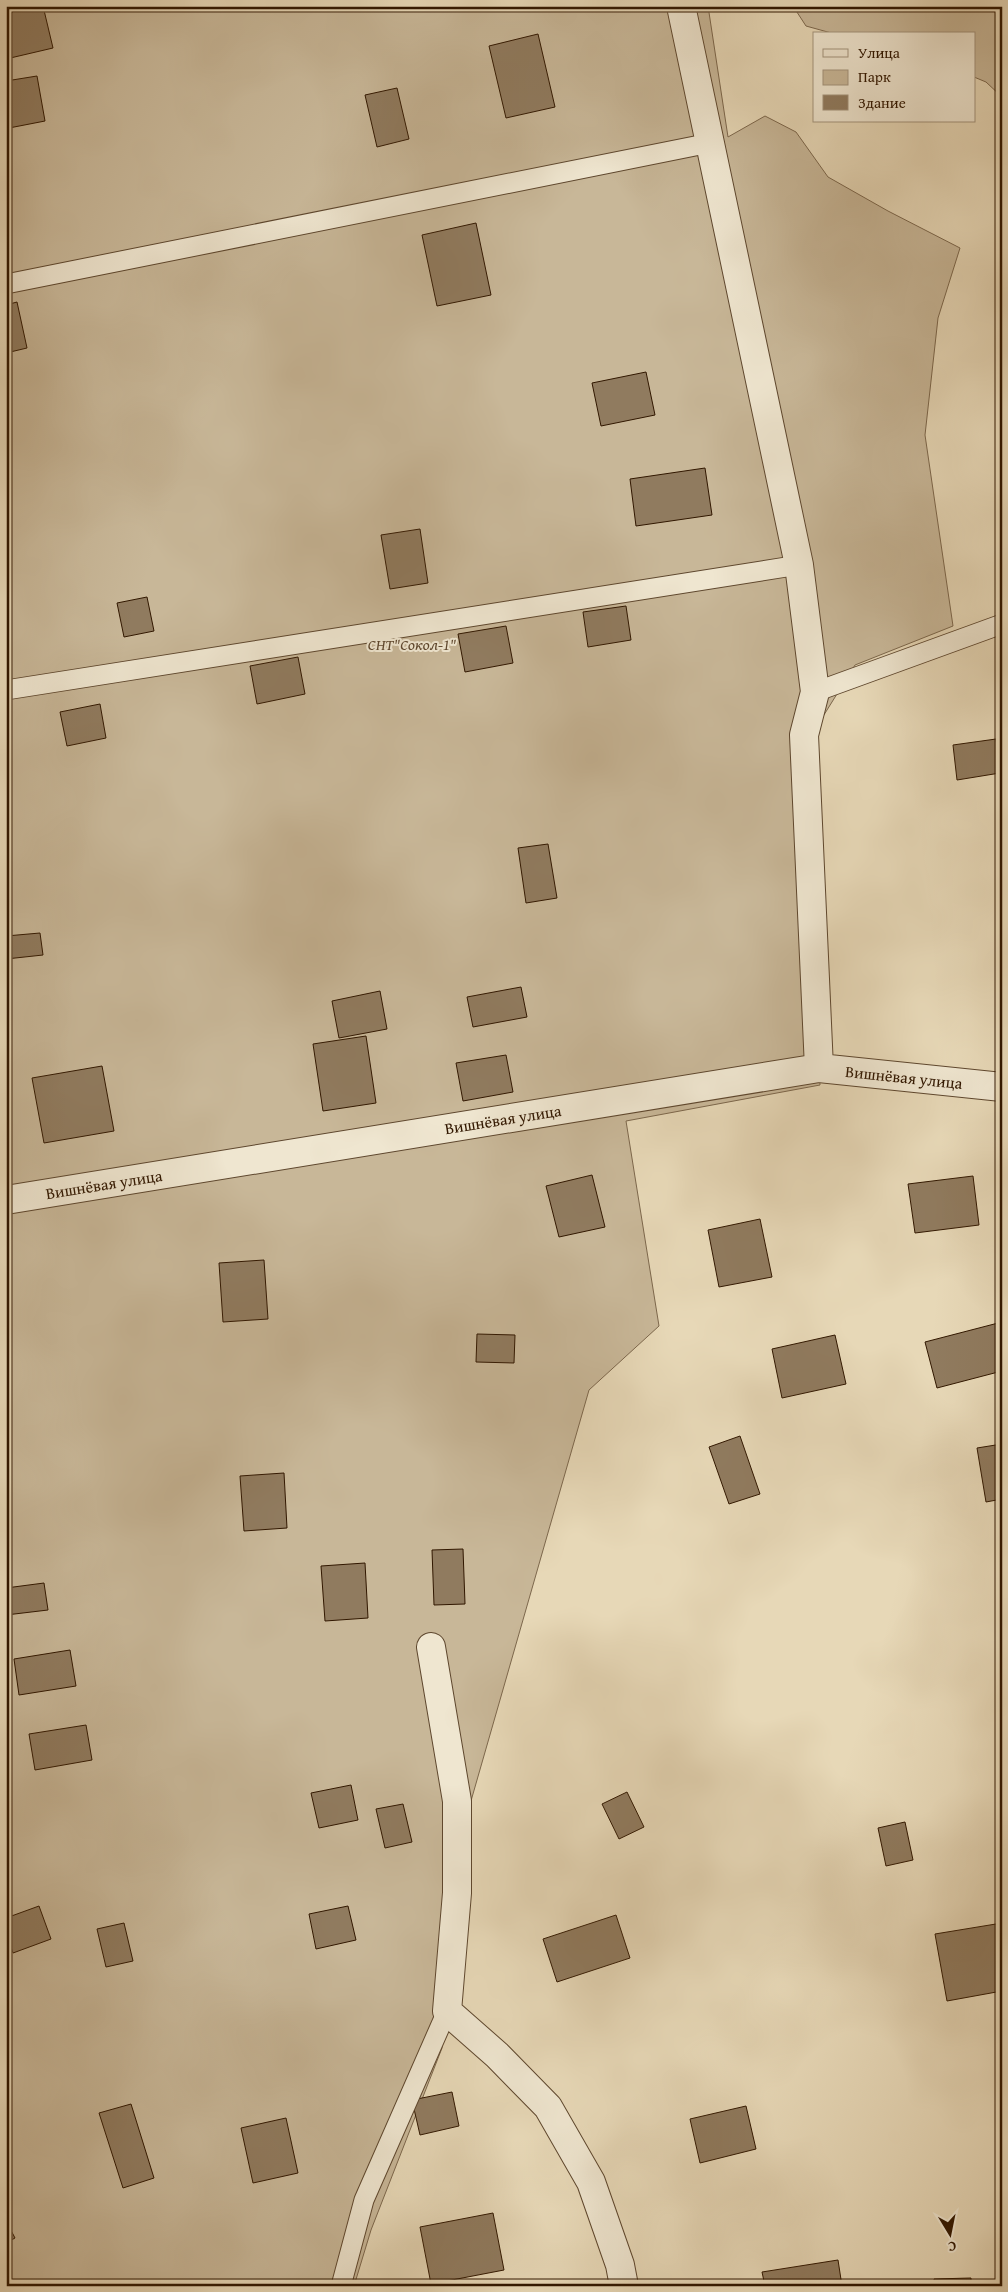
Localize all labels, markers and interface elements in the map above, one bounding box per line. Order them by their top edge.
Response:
legend [813,32,976,122]
text: Улица [858,42,901,63]
text: Парк [858,66,891,87]
text: Здание [858,92,906,113]
park label: СНТ"Сокол-1" [368,632,457,656]
street label: Вишнёвая улица [844,1059,964,1095]
street label: Вишнёвая улица [443,1098,563,1140]
street label: Вишнёвая улица [44,1163,164,1205]
north arrow [926,2210,976,2260]
text: С [947,2236,958,2257]

